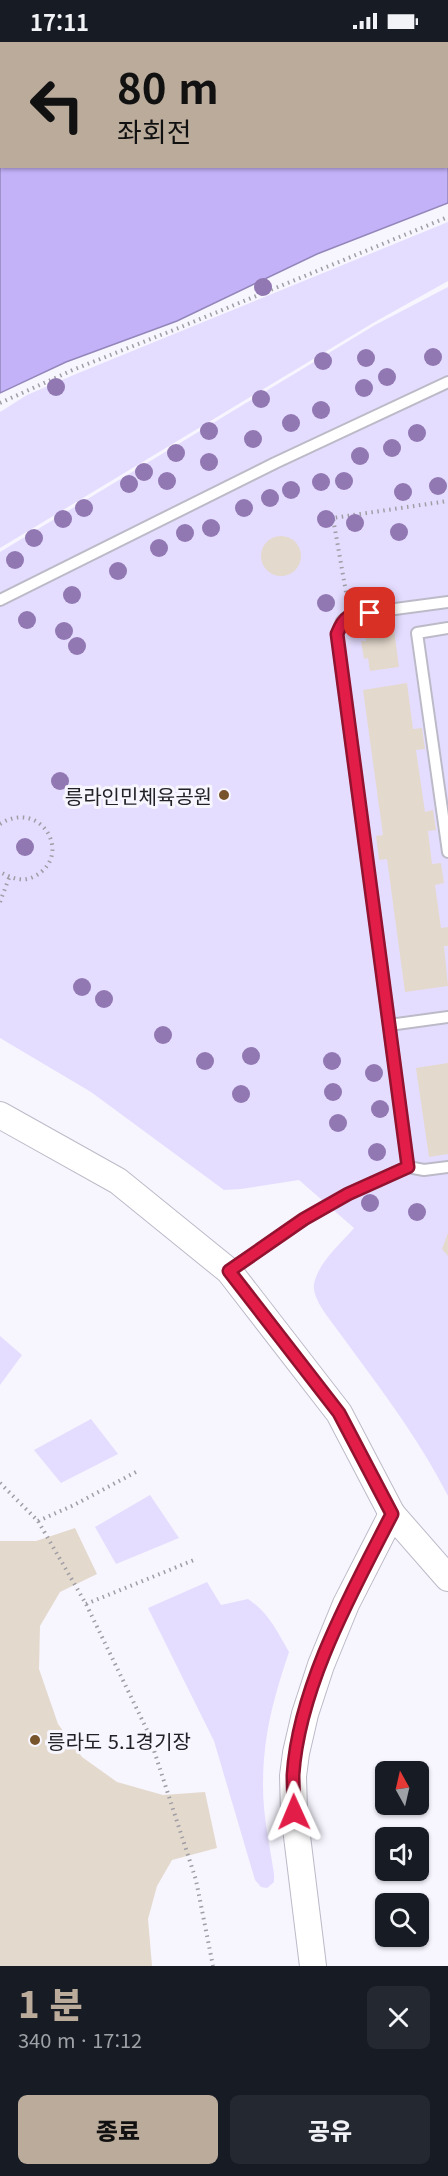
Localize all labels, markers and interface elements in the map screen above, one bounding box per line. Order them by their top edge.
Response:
text: 17:11 [30,5,89,37]
text: 80 m [117,55,219,116]
icon: left [18,66,96,144]
text: 좌회전 [117,111,192,150]
pin [344,587,395,638]
icon: arrive [353,596,386,629]
place label: 릉라인민체육공원 [65,781,212,810]
marker: 릉라인민체육공원 [217,788,231,802]
place label: 릉라도 5.1경기장 [47,1726,191,1755]
marker: 릉라도 5.1경기장 [28,1733,42,1747]
north arrow [375,1761,429,1815]
map controls [375,1761,429,1947]
position arrow [262,1780,326,1844]
button: sound [375,1827,429,1881]
button: search [375,1893,429,1947]
text: 1 분 [18,1976,83,2028]
button: close [367,1986,430,2049]
text: 340 m · 17:12 [18,2025,142,2054]
button: 종료 [18,2095,218,2164]
button: 공유 [230,2095,430,2164]

